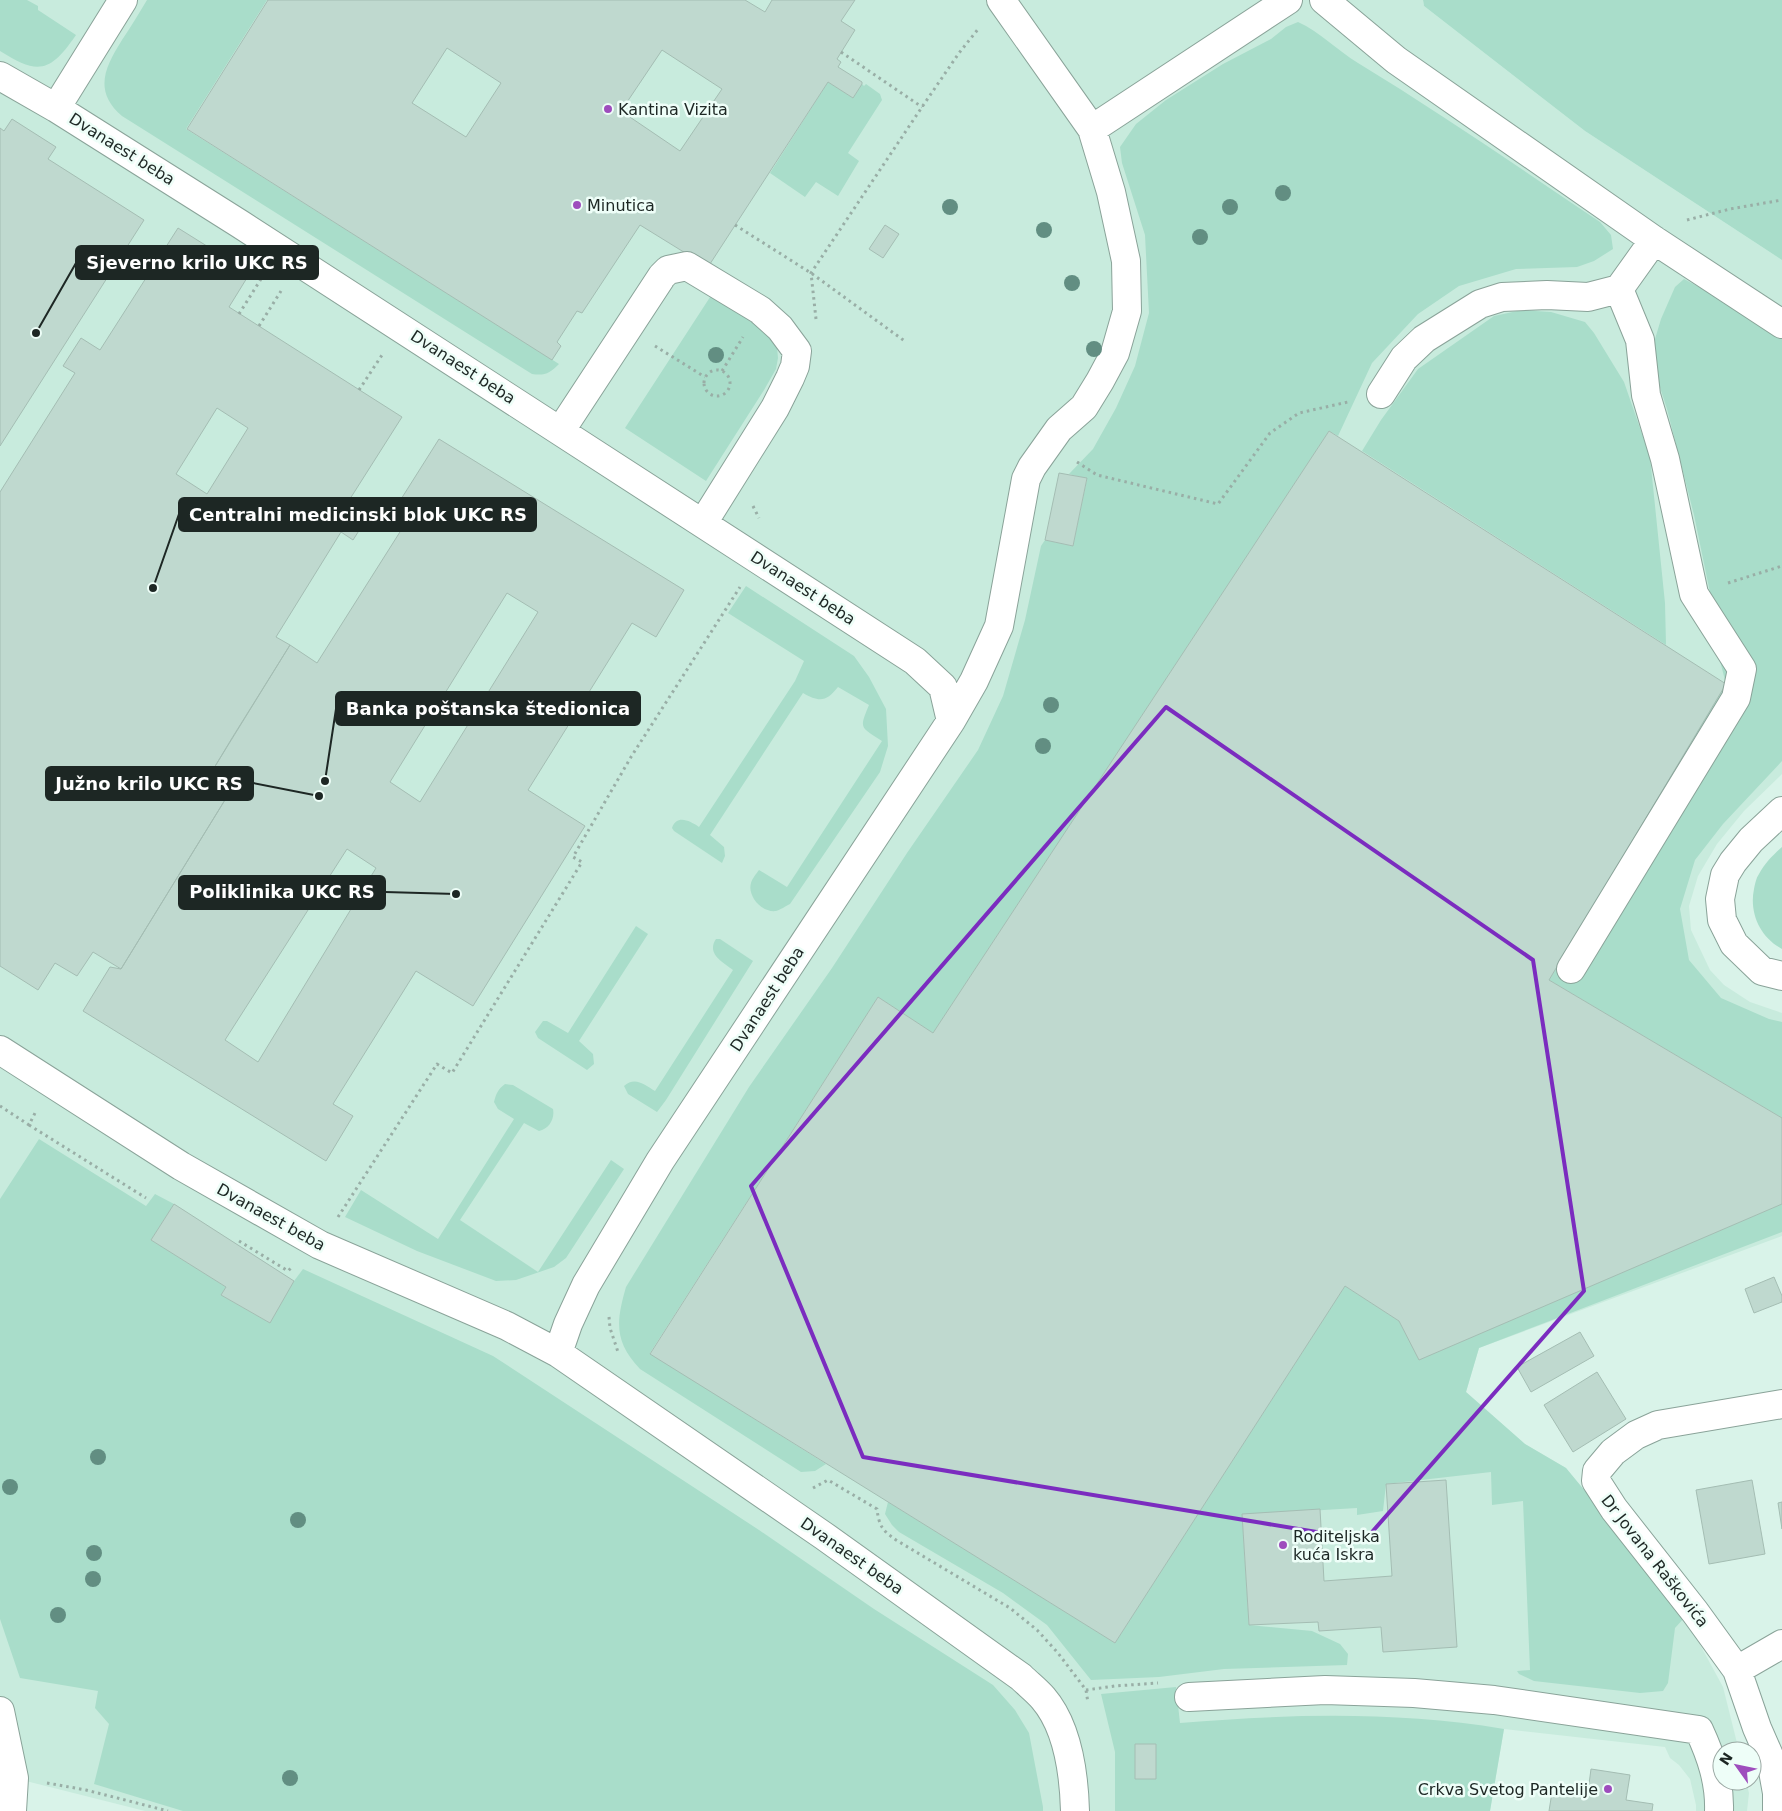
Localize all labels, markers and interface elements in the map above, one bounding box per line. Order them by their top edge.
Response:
place label: Kantina Vizita [618,100,728,119]
marker: Kantina Vizita [602,103,614,115]
street label: Dvanaest beba [66,109,178,189]
place label: Minutica [587,196,655,215]
marker: Minutica [571,199,583,211]
callout: Sjeverno krilo UKC RS [76,246,318,279]
text: Sjeverno krilo UKC RS [86,252,308,273]
street label: Dvanaest beba [407,326,519,408]
callout: Centralni medicinski blok UKC RS [179,498,536,531]
text: Centralni medicinski blok UKC RS [189,504,527,525]
street label: Dvanaest beba [747,547,859,629]
callout: Banka poštanska štedionica [336,692,640,725]
text: Banka poštanska štedionica [346,698,630,719]
callout: Južno krilo UKC RS [46,767,253,800]
text: Južno krilo UKC RS [53,773,243,794]
callout: Poliklinika UKC RS [179,876,385,909]
text: Poliklinika UKC RS [189,881,375,902]
street label: Dvanaest beba [726,943,808,1055]
street label: Dvanaest beba [213,1179,329,1255]
street label: Dr Jovana Raškovića [1597,1491,1713,1631]
street label: Dvanaest beba [797,1514,907,1598]
place label: Roditeljska kuća Iskra [1293,1527,1380,1564]
marker: Roditeljska kuća Iskra [1277,1539,1289,1551]
north arrow [1712,1741,1762,1791]
text: N [1716,1750,1736,1768]
place label: Crkva Svetog Pantelije [1418,1780,1598,1799]
marker: Crkva Svetog Pantelije [1602,1783,1614,1795]

